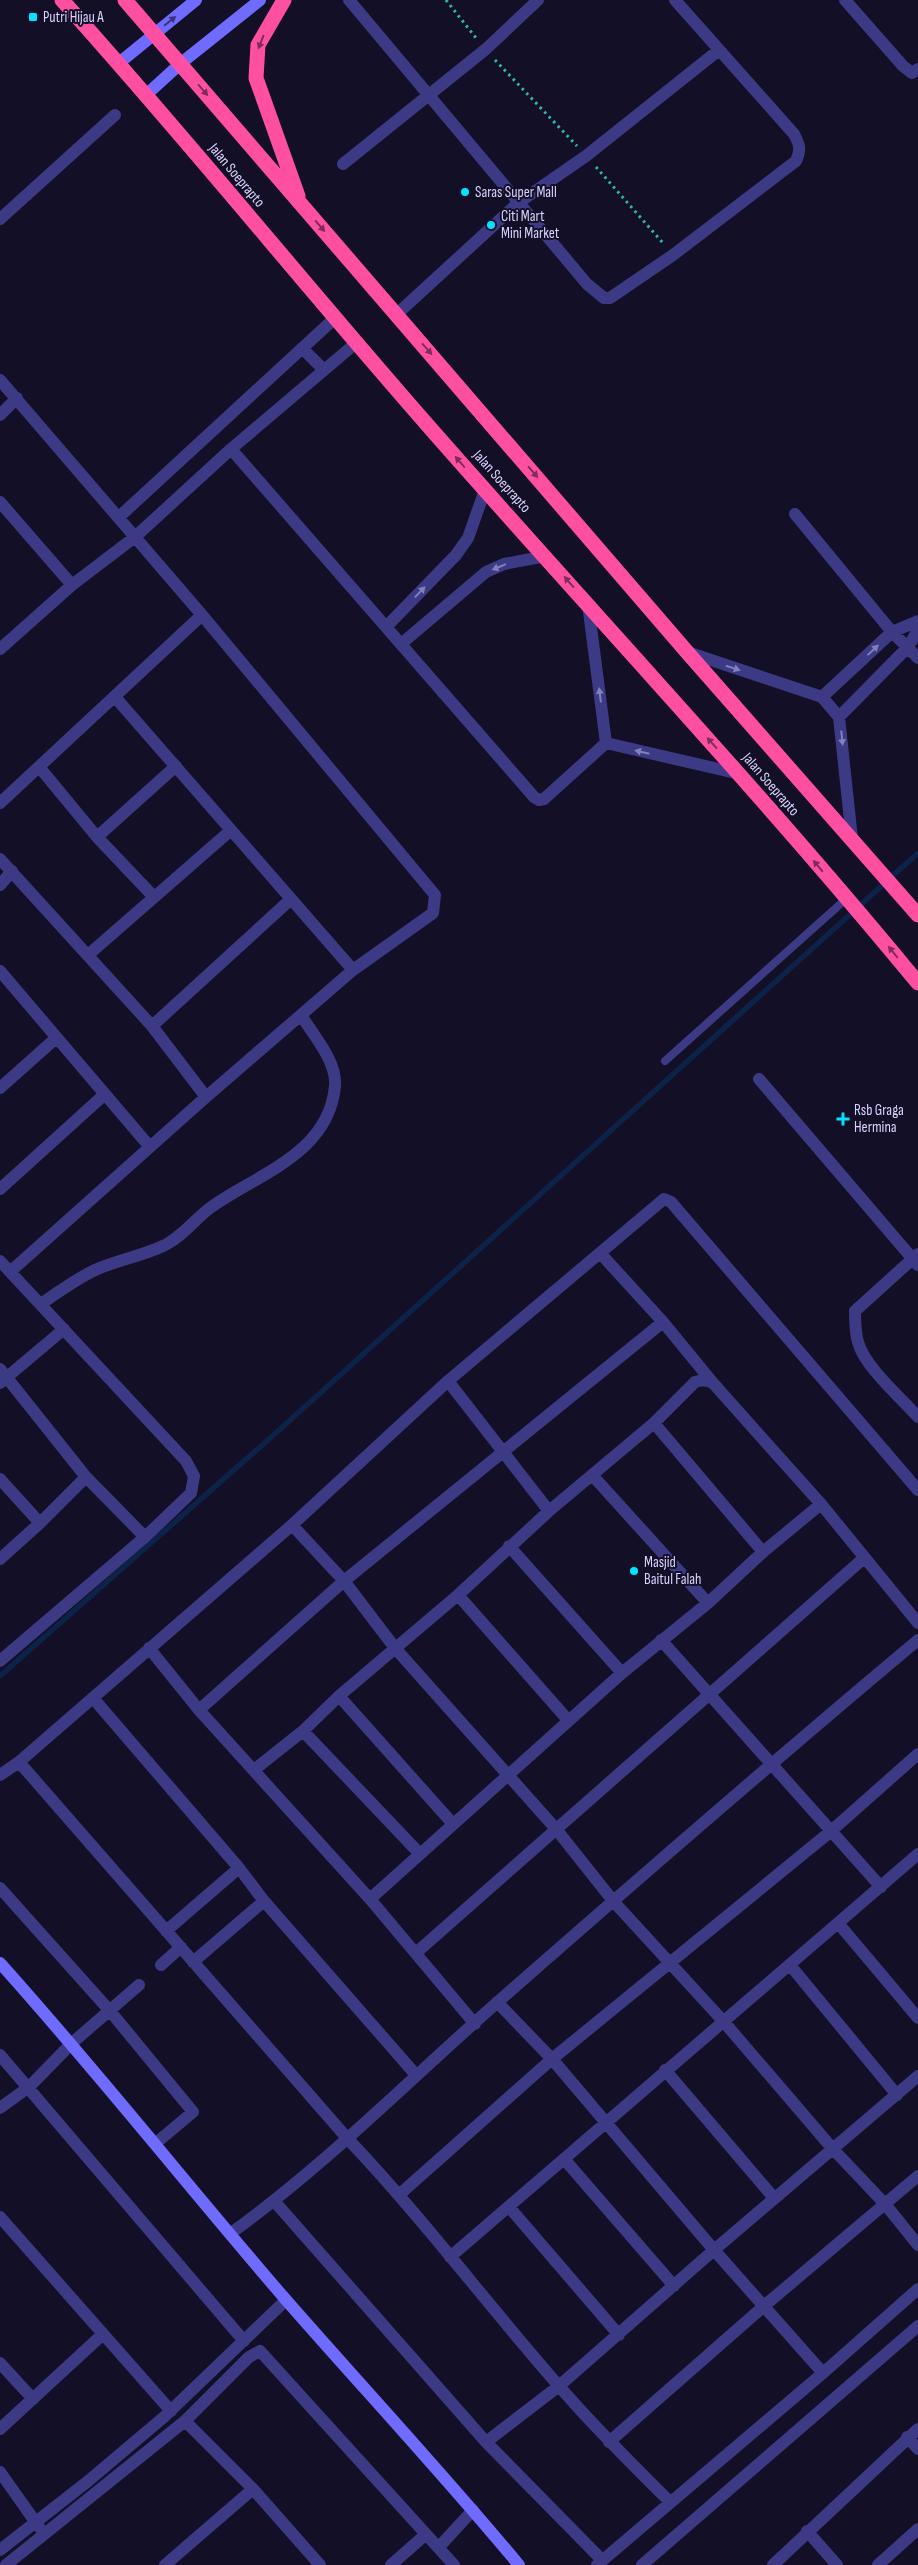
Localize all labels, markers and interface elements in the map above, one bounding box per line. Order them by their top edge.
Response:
place label: Putri Hijau A [43,8,104,27]
marker: Putri Hijau A [27,11,39,23]
one-way arrow [163,15,176,26]
one-way arrow [257,35,265,50]
one-way arrow [197,84,208,96]
street label: Jalan Soeprapto [204,139,269,211]
place label: Saras Super Mall [475,183,557,202]
marker: Saras Super Mall [459,186,471,198]
place label: Citi Mart Mini Market [501,207,560,243]
marker: Citi Mart Mini Market [485,219,497,231]
one-way arrow [315,220,326,233]
one-way arrow [421,343,432,355]
street label: Jalan Soeprapto [468,445,535,517]
one-way arrow [454,456,466,468]
one-way arrow [527,466,539,478]
one-way arrow [491,563,506,571]
one-way arrow [564,576,575,588]
one-way arrow [414,586,426,598]
one-way arrow [866,644,878,656]
one-way arrow [726,664,741,672]
one-way arrow [596,687,604,703]
one-way arrow [838,730,846,746]
one-way arrow [706,737,718,749]
one-way arrow [634,748,649,756]
street label: Jalan Soeprapto [737,748,803,820]
one-way arrow [813,859,824,872]
one-way arrow [887,946,898,959]
place label: Rsb Graga Hermina [854,1101,904,1137]
marker: Rsb Graga Hermina [836,1112,850,1126]
place label: Masjid Baitul Falah [644,1553,701,1589]
marker: Masjid Baitul Falah [628,1565,640,1577]

